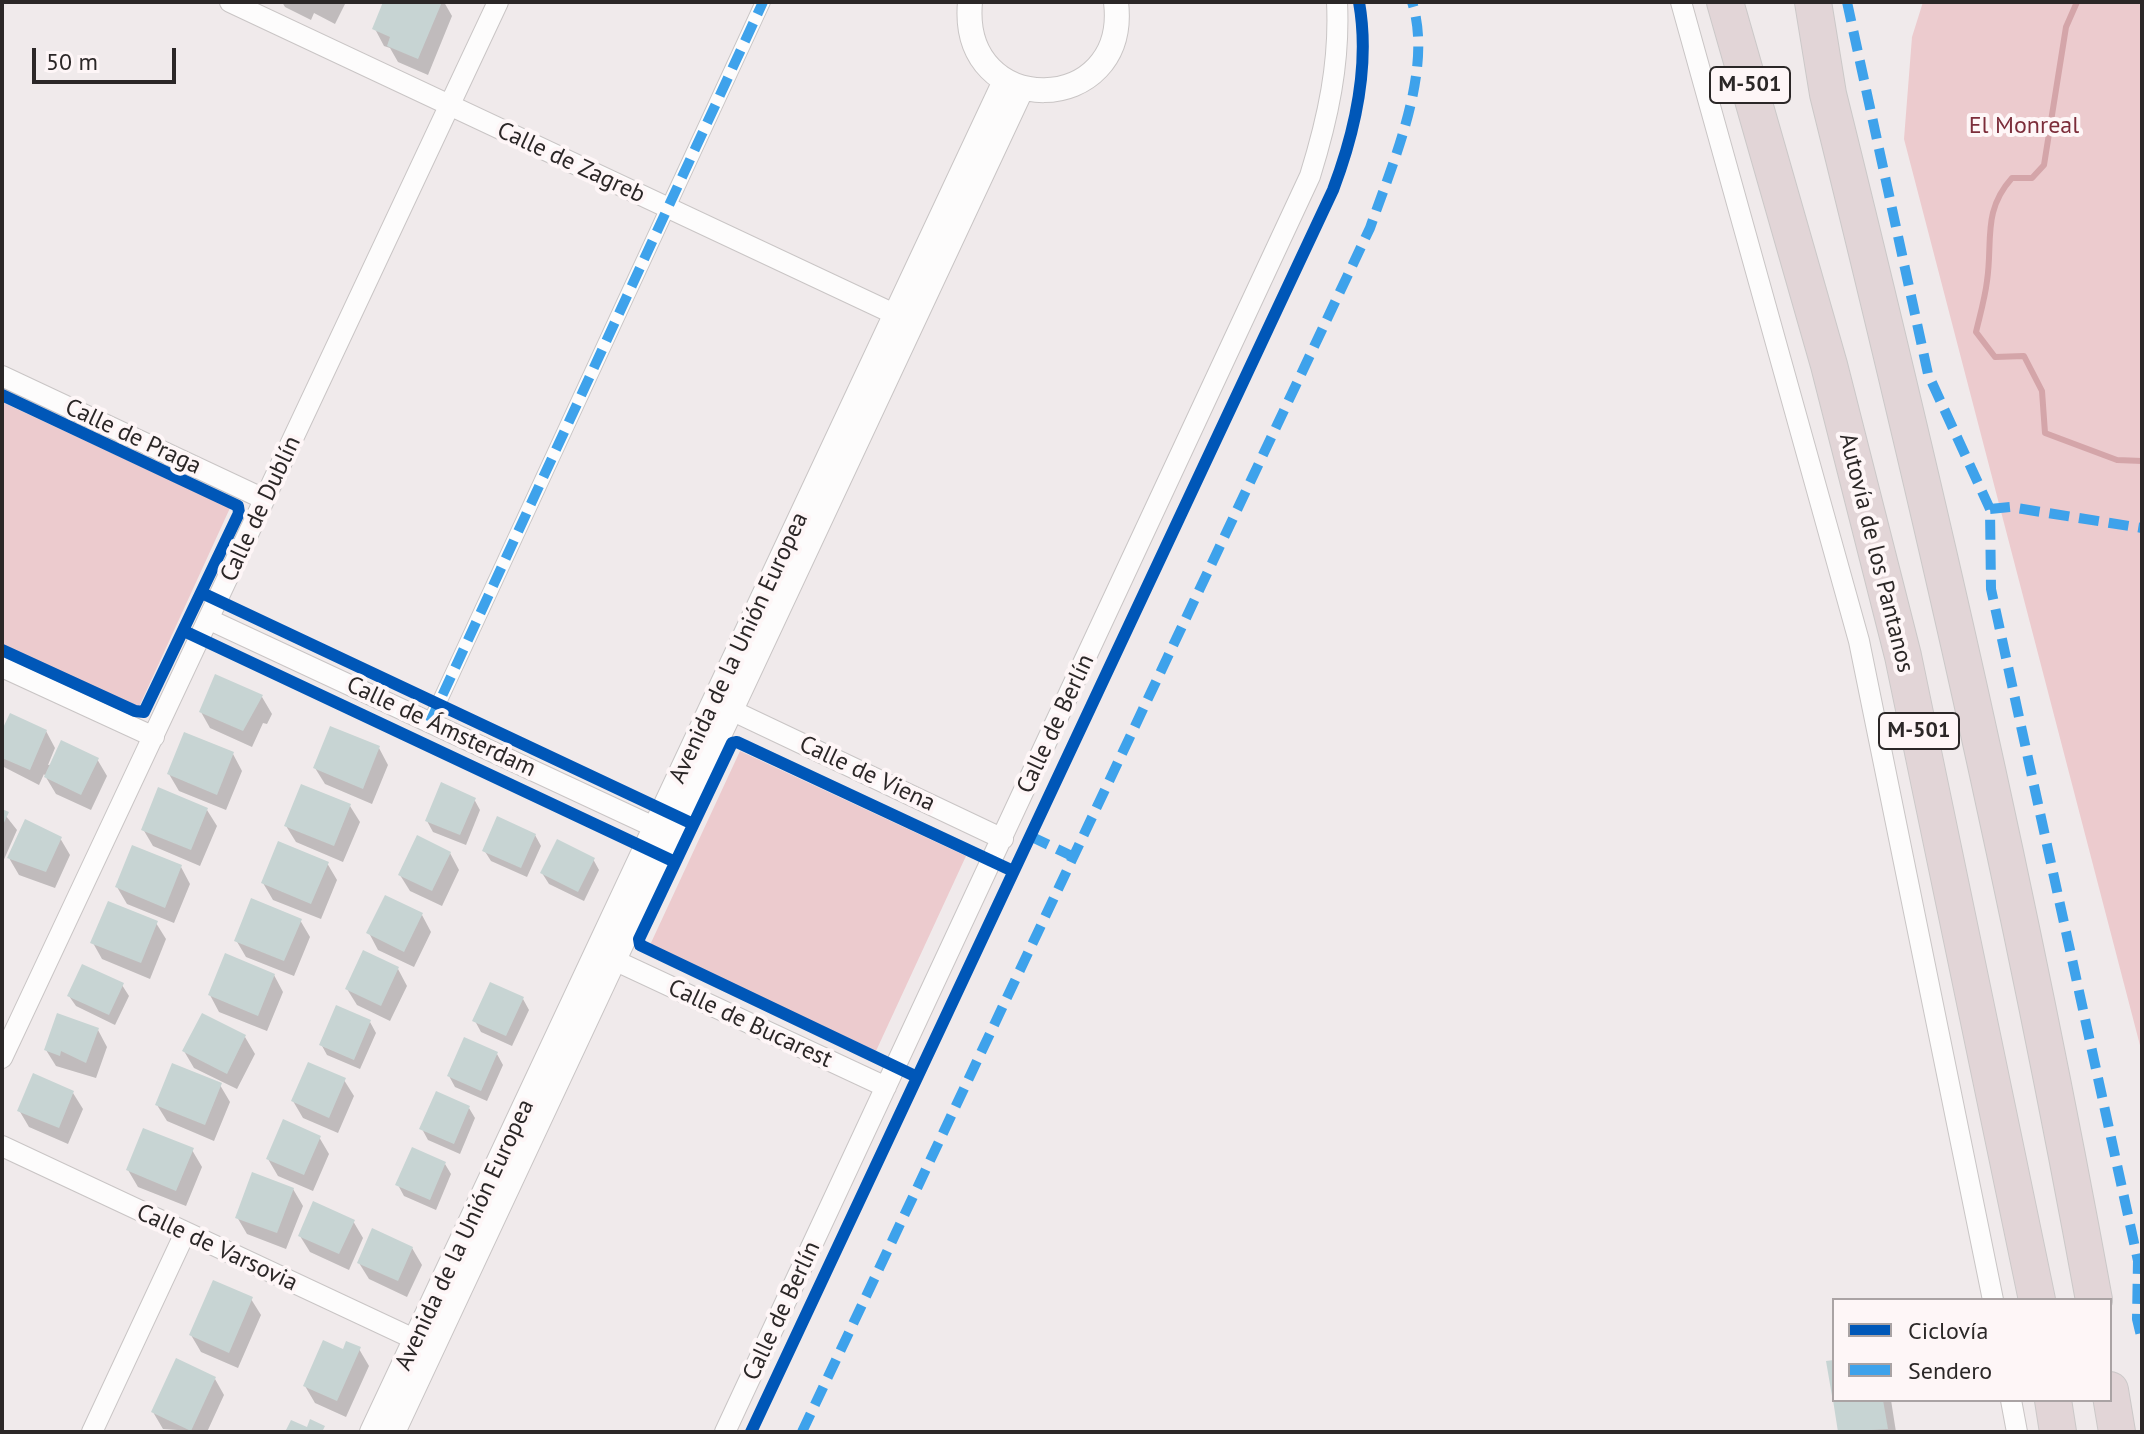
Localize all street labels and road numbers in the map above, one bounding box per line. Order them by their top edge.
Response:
road number: M-501 [1710,67,1790,103]
street label: Calle de Zagreb [492,116,650,210]
street label: Calle de Praga [60,393,206,481]
street label: Autovía de los Pantanos [1832,430,1920,676]
street label: Calle de Dublín [215,432,307,586]
street label: Avenida de la Unión Europea [663,508,815,788]
street label: Calle de Berlín [1011,650,1101,798]
street label: Calle de Ámsterdam [342,671,540,783]
road number: M-501 [1879,713,1959,749]
street label: Calle de Viena [794,730,940,818]
street label: Calle de Bucarest [663,973,837,1075]
street label: Avenida de la Unión Europea [389,1095,541,1375]
street label: Calle de Varsovia [132,1198,302,1298]
street label: Calle de Berlín [737,1237,827,1385]

